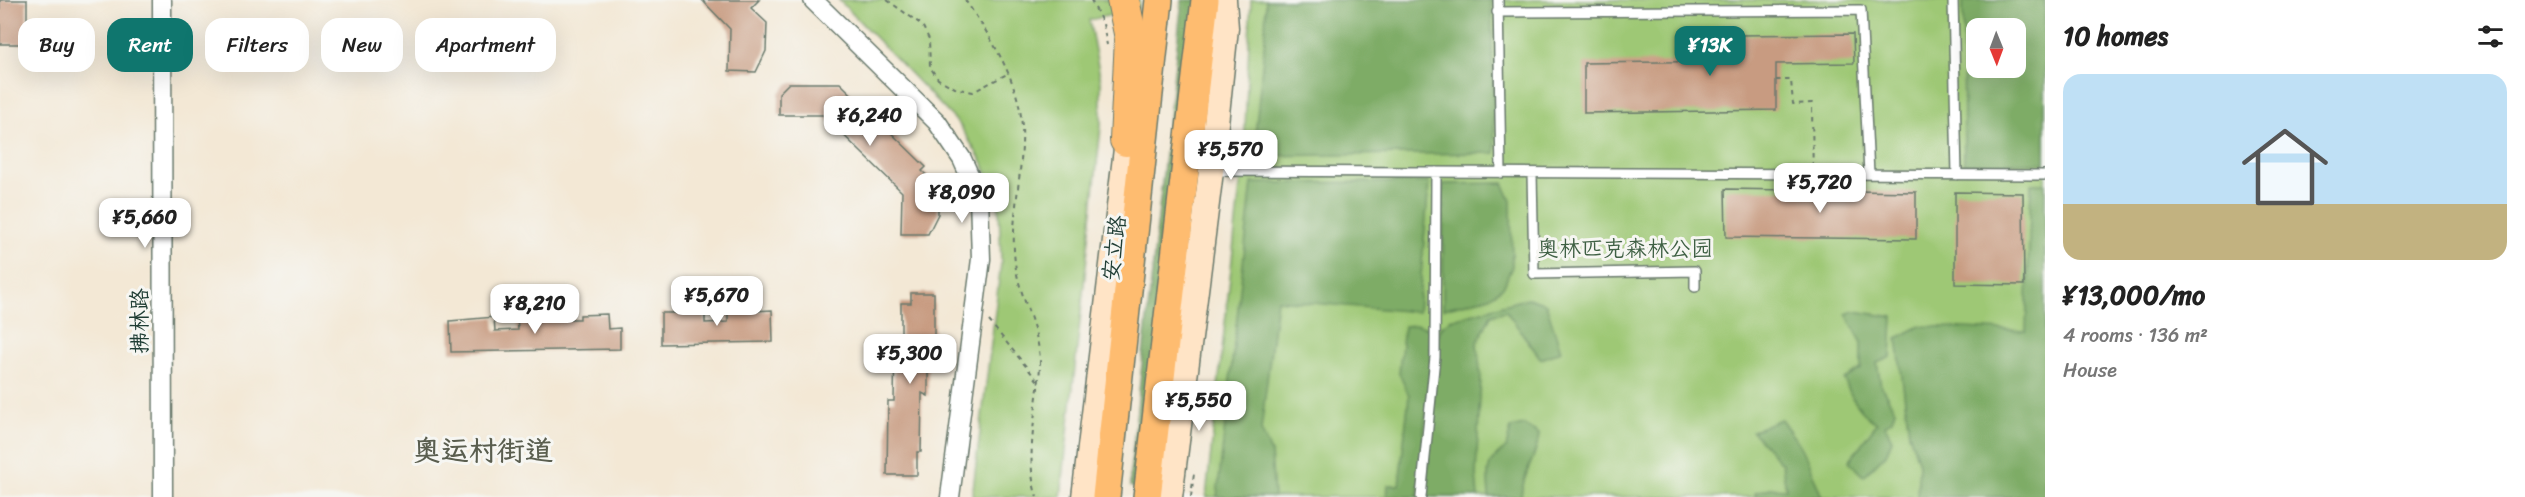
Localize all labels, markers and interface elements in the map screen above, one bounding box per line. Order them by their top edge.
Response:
text: 10 homes [2063,13,2168,59]
chip: Buy [18,18,95,72]
chip: Rent [107,18,193,72]
chip: Filters [205,18,309,72]
chip: New [321,18,403,72]
chip: Apartment [415,18,556,72]
north arrow [1966,18,2026,78]
map controls [1966,18,2026,78]
icon: filters [2474,20,2507,53]
pin: ¥13K [1674,26,1746,77]
text: ¥13K [1689,28,1731,63]
pin: ¥6,240 [821,96,919,147]
text: ¥6,240 [838,98,902,133]
icon: home [2231,113,2339,221]
pin: ¥5,570 [1182,130,1280,181]
text: ¥5,570 [1199,132,1263,167]
pin: ¥5,720 [1771,163,1869,214]
text: ¥5,720 [1788,165,1852,200]
pin: ¥8,090 [913,173,1011,224]
text: ¥8,090 [929,175,995,210]
pin: ¥5,660 [96,198,194,249]
text: ¥5,660 [113,200,177,235]
street label: 安立路 [1091,213,1137,283]
park label: 奥林匹克森林公园 [1537,229,1713,268]
text: ¥13,000/mo [2063,272,2205,318]
pin: ¥5,670 [668,276,766,327]
text: ¥5,670 [685,278,749,313]
pin: ¥8,210 [486,284,584,335]
text: ¥8,210 [504,286,566,321]
street label: 拂林路 [120,288,159,354]
text: 4 rooms · 136 m² [2063,318,2208,353]
pin: ¥5,300 [861,334,959,385]
text: ¥5,300 [878,336,942,371]
text: House [2063,353,2117,388]
pin: ¥5,550 [1150,381,1248,432]
text: ¥5,550 [1166,383,1232,418]
district label: 奥运村街道 [413,426,553,475]

